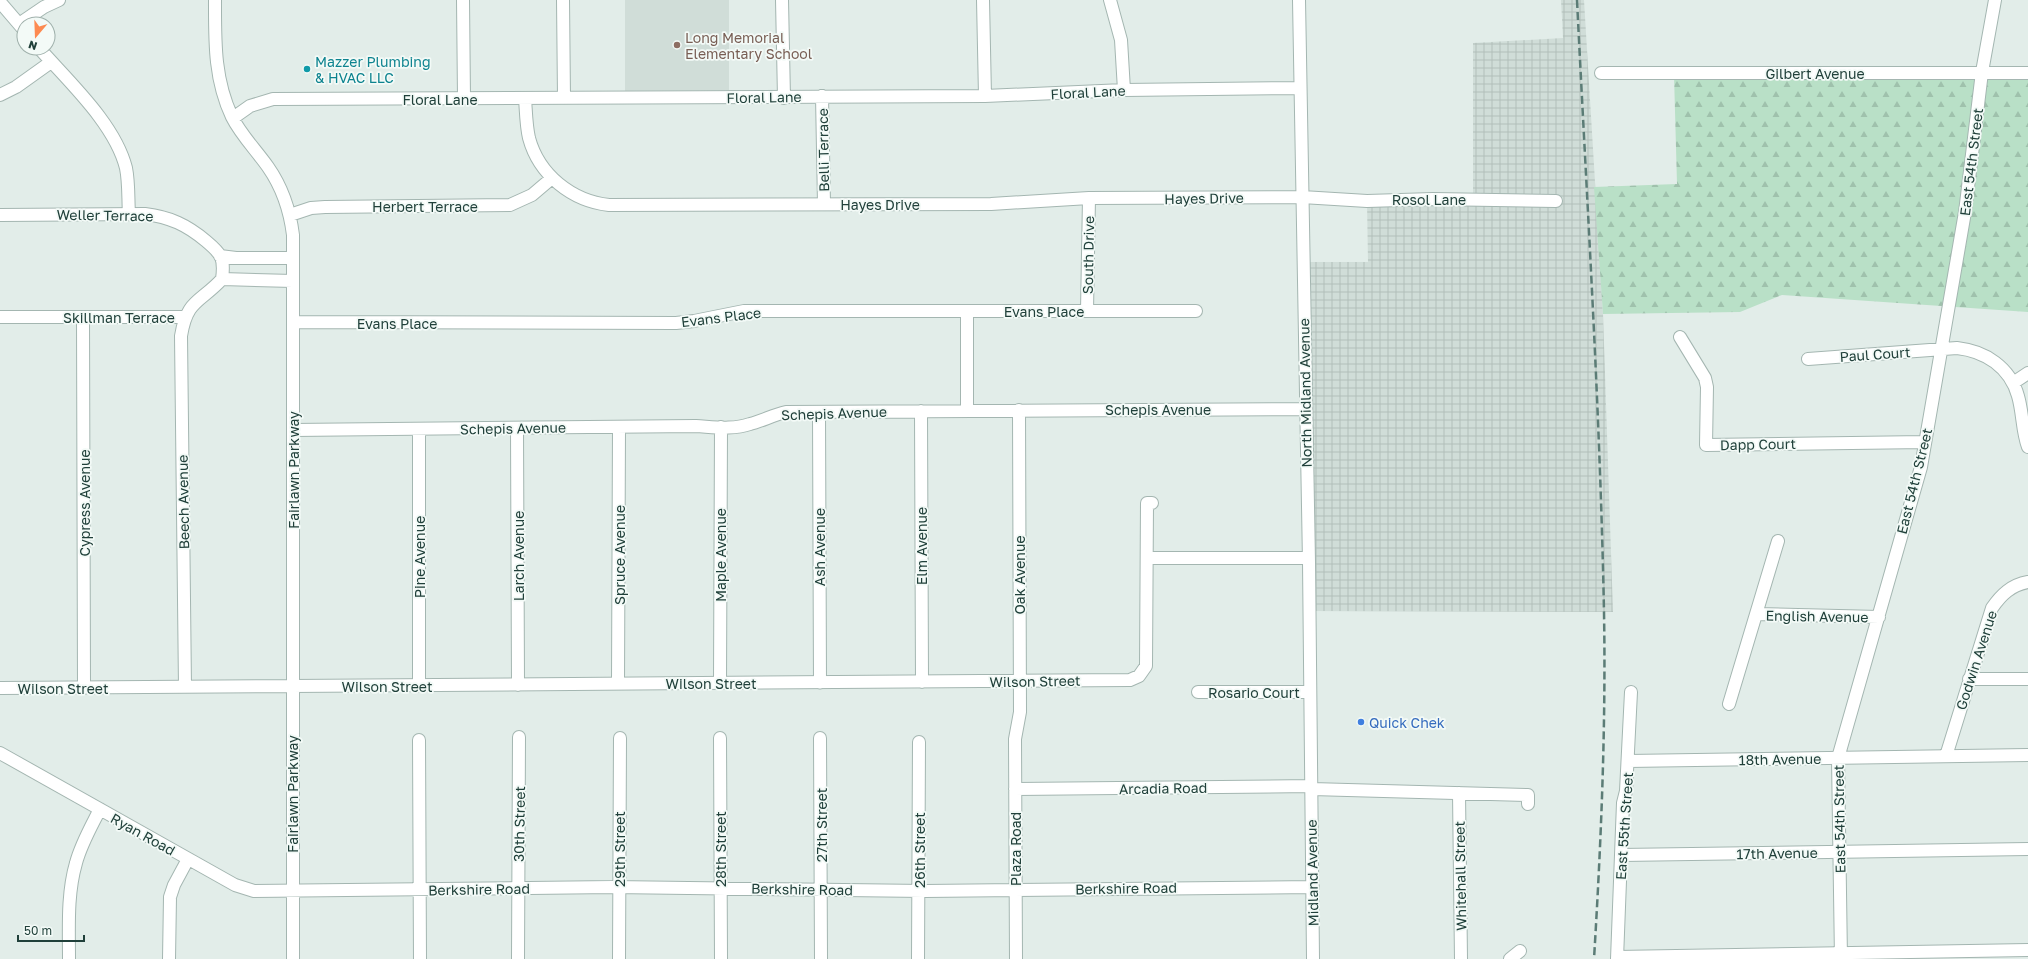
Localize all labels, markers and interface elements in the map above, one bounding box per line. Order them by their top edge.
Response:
north arrow [16,16,56,56]
place label: Long Memorial Elementary School [685,29,812,62]
text: N [27,38,39,53]
marker: Long Memorial Elementary School [672,40,682,50]
place label: Mazzer Plumbing & HVAC LLC [315,53,431,86]
marker: Mazzer Plumbing & HVAC LLC [302,64,312,74]
street label: Gilbert Avenue [1765,65,1865,82]
street label: Floral Lane [1050,82,1126,102]
street label: Floral Lane [726,88,802,106]
street label: Floral Lane [402,91,478,108]
street label: East 54th Street [1956,107,1986,217]
street label: Belli Terrace [814,108,832,192]
street label: Hayes Drive [1164,189,1244,207]
street label: Rosol Lane [1392,191,1466,208]
street label: Hayes Drive [840,196,920,213]
street label: Herbert Terrace [372,198,478,215]
street label: Weller Terrace [56,206,154,224]
street label: South Drive [1079,216,1097,294]
street label: Evans Place [1004,303,1084,320]
street label: Evans Place [680,304,762,330]
street label: Skillman Terrace [63,309,175,326]
street label: Evans Place [357,315,437,332]
street label: North Midland Avenue [1295,318,1315,468]
street label: Paul Court [1839,343,1911,365]
street label: Schepis Avenue [1105,401,1211,418]
street label: Schepis Avenue [781,403,887,423]
street label: Fairlawn Parkway [285,411,302,529]
street label: Schepis Avenue [460,419,566,437]
street label: East 54th Street [1893,426,1935,536]
street label: Dapp Court [1720,435,1796,453]
street label: Cypress Avenue [76,449,93,557]
street label: Beech Avenue [174,454,192,550]
street label: Spruce Avenue [611,505,628,605]
street label: Elm Avenue [913,507,930,585]
street label: Maple Avenue [712,508,729,602]
street label: Ash Avenue [811,508,828,586]
street label: Larch Avenue [510,511,527,601]
street label: Pine Avenue [411,516,428,598]
street label: Oak Avenue [1011,535,1028,615]
street label: English Avenue [1765,607,1869,625]
street label: Godwin Avenue [1952,608,2000,712]
street label: Wilson Street [989,672,1081,690]
street label: Wilson Street [665,675,757,692]
street label: Wilson Street [341,678,433,695]
street label: Wilson Street [17,680,109,697]
street label: Rosario Court [1208,684,1300,701]
place label: Quick Chek [1369,714,1445,731]
marker: Quick Chek [1356,717,1366,727]
street label: Fairlawn Parkway [284,735,301,853]
street label: 18th Avenue [1739,750,1821,768]
street label: East 54th Street [1830,765,1848,873]
street label: East 55th Street [1612,771,1636,881]
street label: Arcadia Road [1119,779,1207,797]
street label: 30th Street [510,786,528,862]
street label: 27th Street [813,788,830,862]
street label: Ryan Road [108,809,178,859]
street label: 29th Street [611,811,628,887]
street label: 28th Street [712,811,729,887]
street label: 26th Street [911,812,928,888]
street label: Plaza Road [1007,812,1024,886]
street label: Midland Avenue [1303,819,1321,927]
street label: Whitehall Street [1451,821,1469,931]
street label: 17th Avenue [1736,844,1818,862]
street label: Berkshire Road [1075,879,1177,897]
street label: Berkshire Road [428,880,530,898]
street label: Berkshire Road [751,880,853,898]
scale bar [18,917,84,943]
text: 50 m [24,923,52,938]

